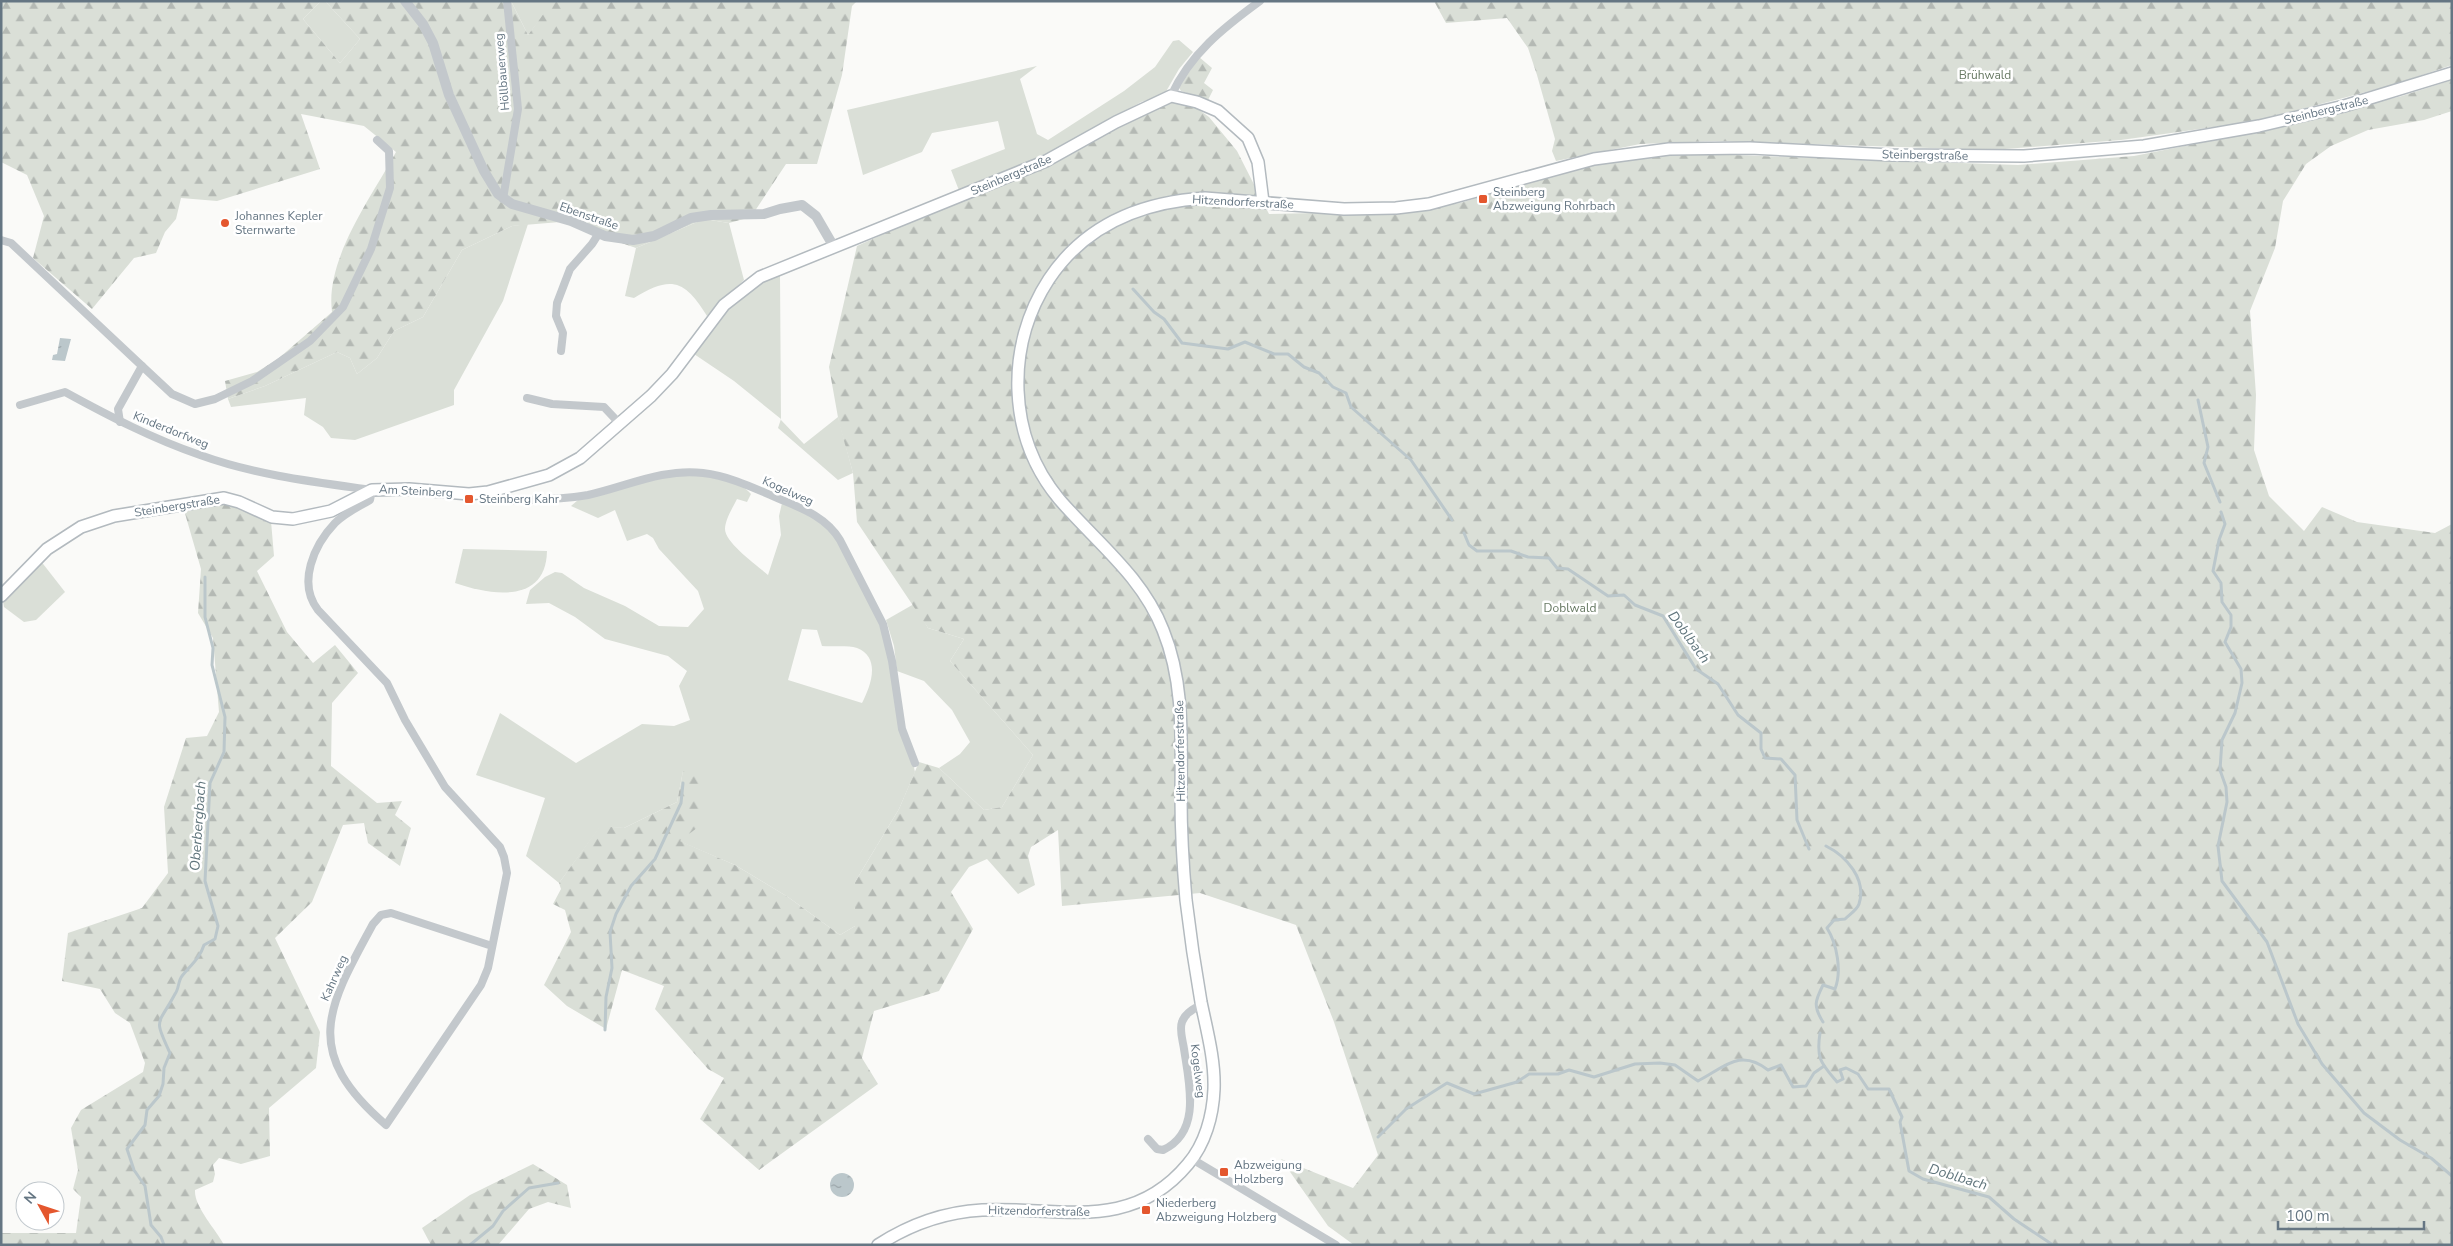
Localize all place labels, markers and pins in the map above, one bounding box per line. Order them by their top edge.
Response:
place label: Steinberg Abzweigung Rohrbach [1493,184,1615,214]
marker: Steinberg Abzweigung Rohrbach [1477,193,1489,205]
place label: Johannes Kepler Sternwarte [234,208,323,238]
marker: Johannes Kepler Sternwarte [219,217,231,229]
place label: Steinberg Kahr [479,491,560,507]
marker: Steinberg Kahr [463,493,475,505]
place label: Abzweigung Holzberg [1234,1157,1302,1187]
marker: Abzweigung Holzberg [1218,1166,1230,1178]
place label: Niederberg Abzweigung Holzberg [1156,1195,1277,1225]
marker: Niederberg Abzweigung Holzberg [1140,1204,1152,1216]

